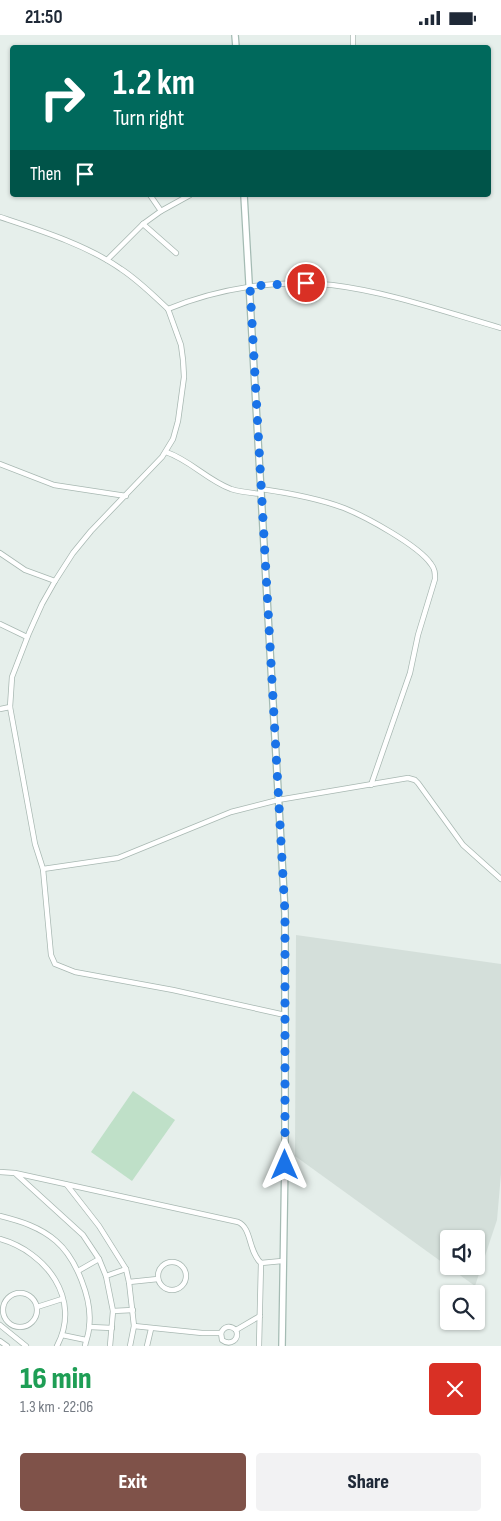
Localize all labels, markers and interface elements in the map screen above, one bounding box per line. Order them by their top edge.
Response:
text: 21:50 [25,6,62,29]
text: 1.2 km [113,62,195,105]
icon: right [30,65,95,130]
text: Turn right [113,105,184,132]
icon: arrive [71,160,99,188]
text: Then [30,163,61,186]
pin [285,262,327,304]
icon: arrive [292,269,320,297]
position arrow [258,1138,310,1190]
map controls [440,1230,485,1330]
button: sound [440,1230,485,1275]
button: search [440,1285,485,1330]
text: 16 min [20,1361,92,1397]
button: close [429,1363,481,1415]
text: 1.3 km · 22:06 [20,1398,93,1417]
button: Exit [20,1453,246,1511]
button: Share [256,1453,481,1511]

